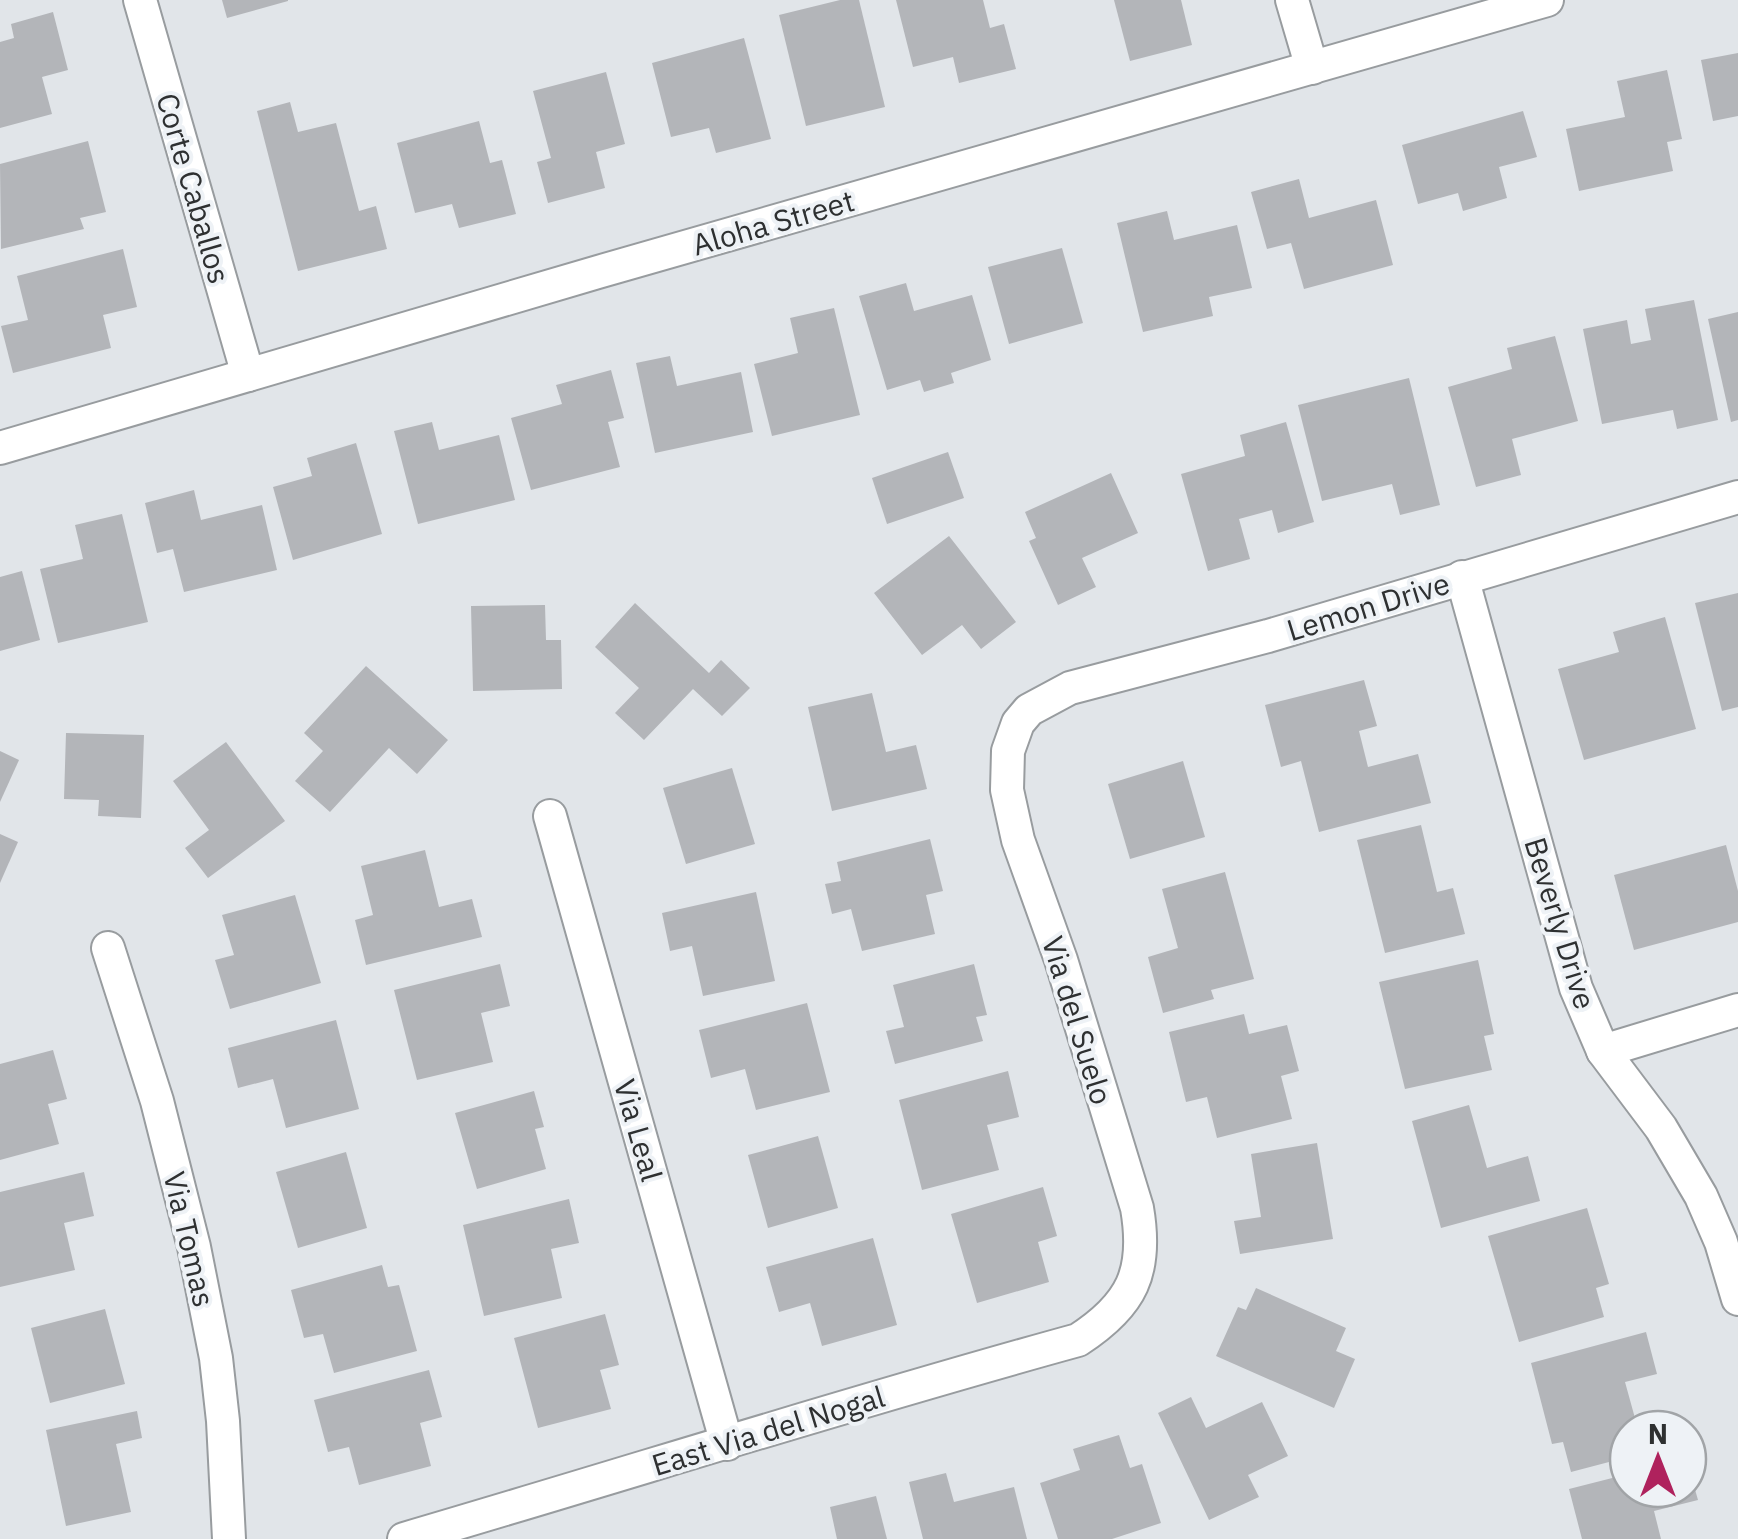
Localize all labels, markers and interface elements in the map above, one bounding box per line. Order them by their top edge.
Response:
street label: Corte Caballos [148,88,240,288]
street label: Aloha Street [688,180,858,264]
street label: Lemon Drive [1282,563,1454,649]
street label: Beverly Drive [1516,832,1606,1014]
street label: Via del Suelo [1034,931,1122,1109]
street label: Via Leal [606,1075,672,1185]
street label: Via Tomas [156,1168,224,1310]
street label: East Via del Nogal [647,1376,889,1484]
north arrow [1608,1409,1708,1509]
text: N [1648,1415,1668,1452]

